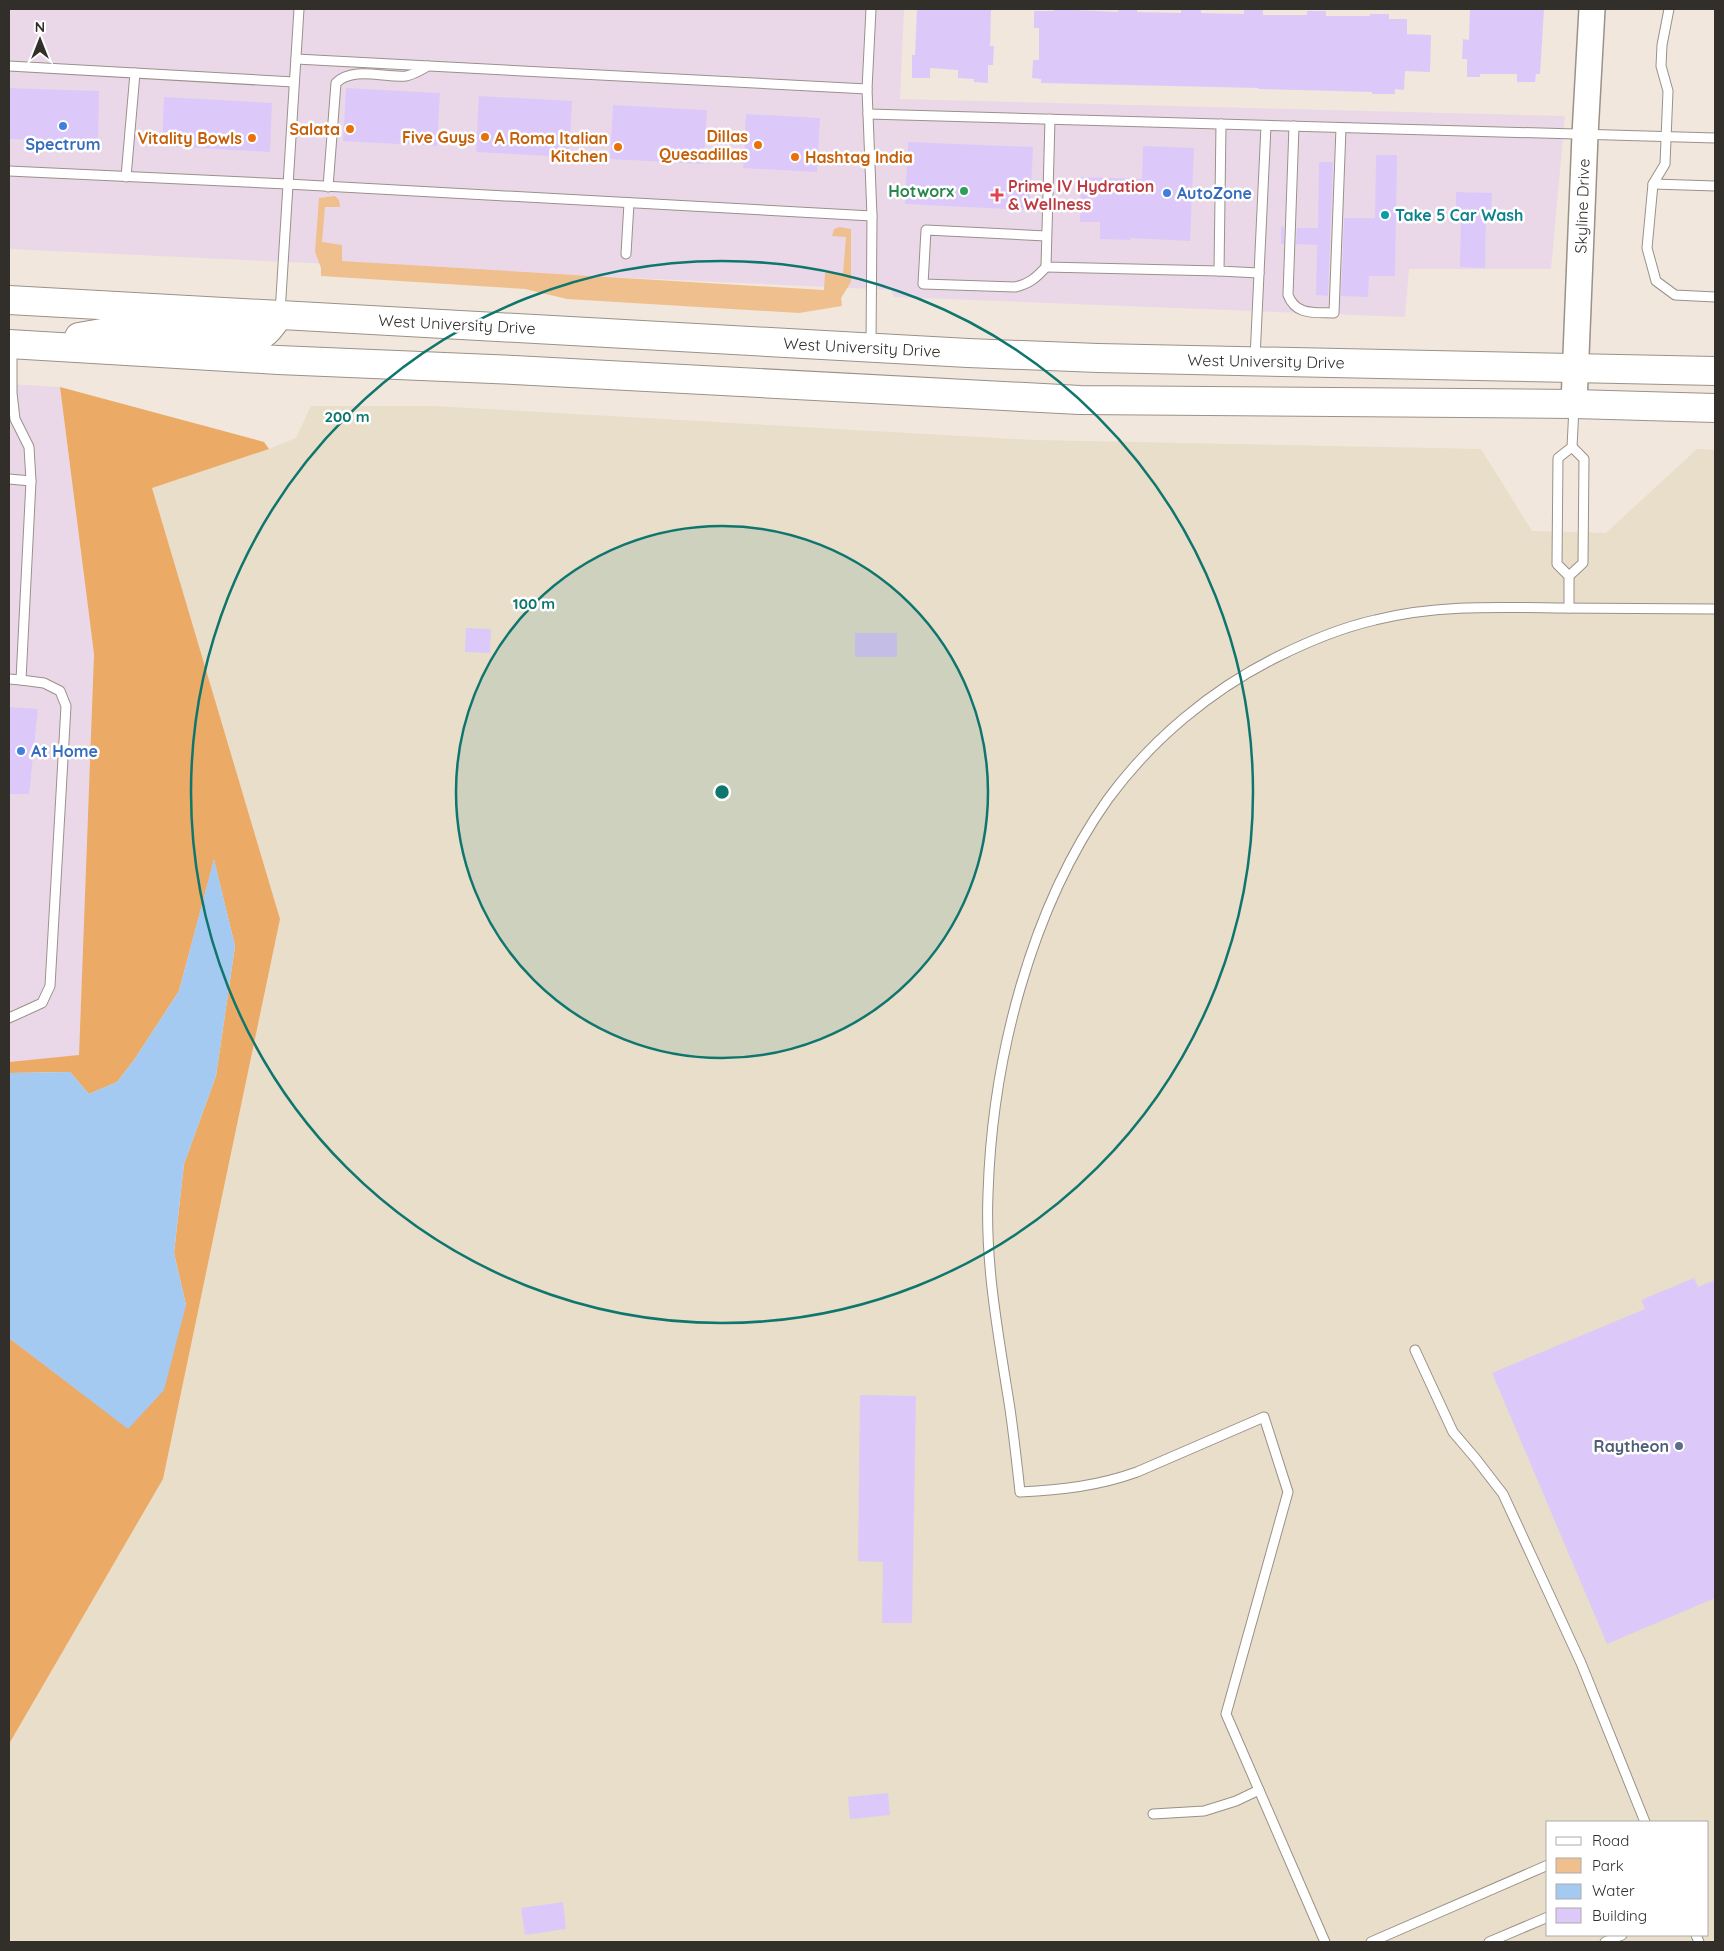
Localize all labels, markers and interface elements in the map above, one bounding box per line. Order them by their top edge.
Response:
north arrow [15,15,65,65]
text: N [35,18,45,36]
place label: Salata [289,119,340,139]
marker: Spectrum [57,120,69,132]
marker: Salata [344,123,356,135]
place label: Dillas Quesadillas [659,126,748,164]
place label: Five Guys [402,127,475,147]
place label: Vitality Bowls [138,128,242,148]
place label: A Roma Italian Kitchen [494,128,608,166]
marker: Five Guys [479,131,491,143]
marker: Vitality Bowls [246,132,258,144]
place label: Spectrum [26,134,101,154]
marker: Dillas Quesadillas [752,139,764,151]
marker: A Roma Italian Kitchen [612,141,624,153]
place label: Hashtag India [805,147,913,167]
marker: Hashtag India [789,151,801,163]
street label: Skyline Drive [1570,158,1594,254]
place label: Prime IV Hydration & Wellness [1008,176,1154,214]
place label: Hotworx [888,181,954,201]
place label: AutoZone [1177,183,1252,203]
marker: Hotworx [958,185,970,197]
marker: AutoZone [1161,187,1173,199]
marker: Prime IV Hydration & Wellness [990,188,1004,202]
place label: Take 5 Car Wash [1395,205,1523,225]
marker: Take 5 Car Wash [1379,209,1391,221]
street label: West University Drive [378,310,536,338]
street label: West University Drive [783,333,941,361]
street label: West University Drive [1187,350,1345,372]
text: 200 m [325,407,370,426]
text: 100 m [513,594,555,613]
place label: At Home [31,741,98,761]
marker: At Home [15,745,27,757]
centre of rings [713,783,731,801]
place label: Raytheon [1594,1436,1669,1456]
marker: Raytheon [1673,1440,1685,1452]
legend [1546,1821,1709,1936]
text: Road [1592,1831,1629,1850]
text: Park [1592,1856,1624,1875]
text: Water [1592,1881,1635,1900]
text: Building [1592,1906,1647,1925]

